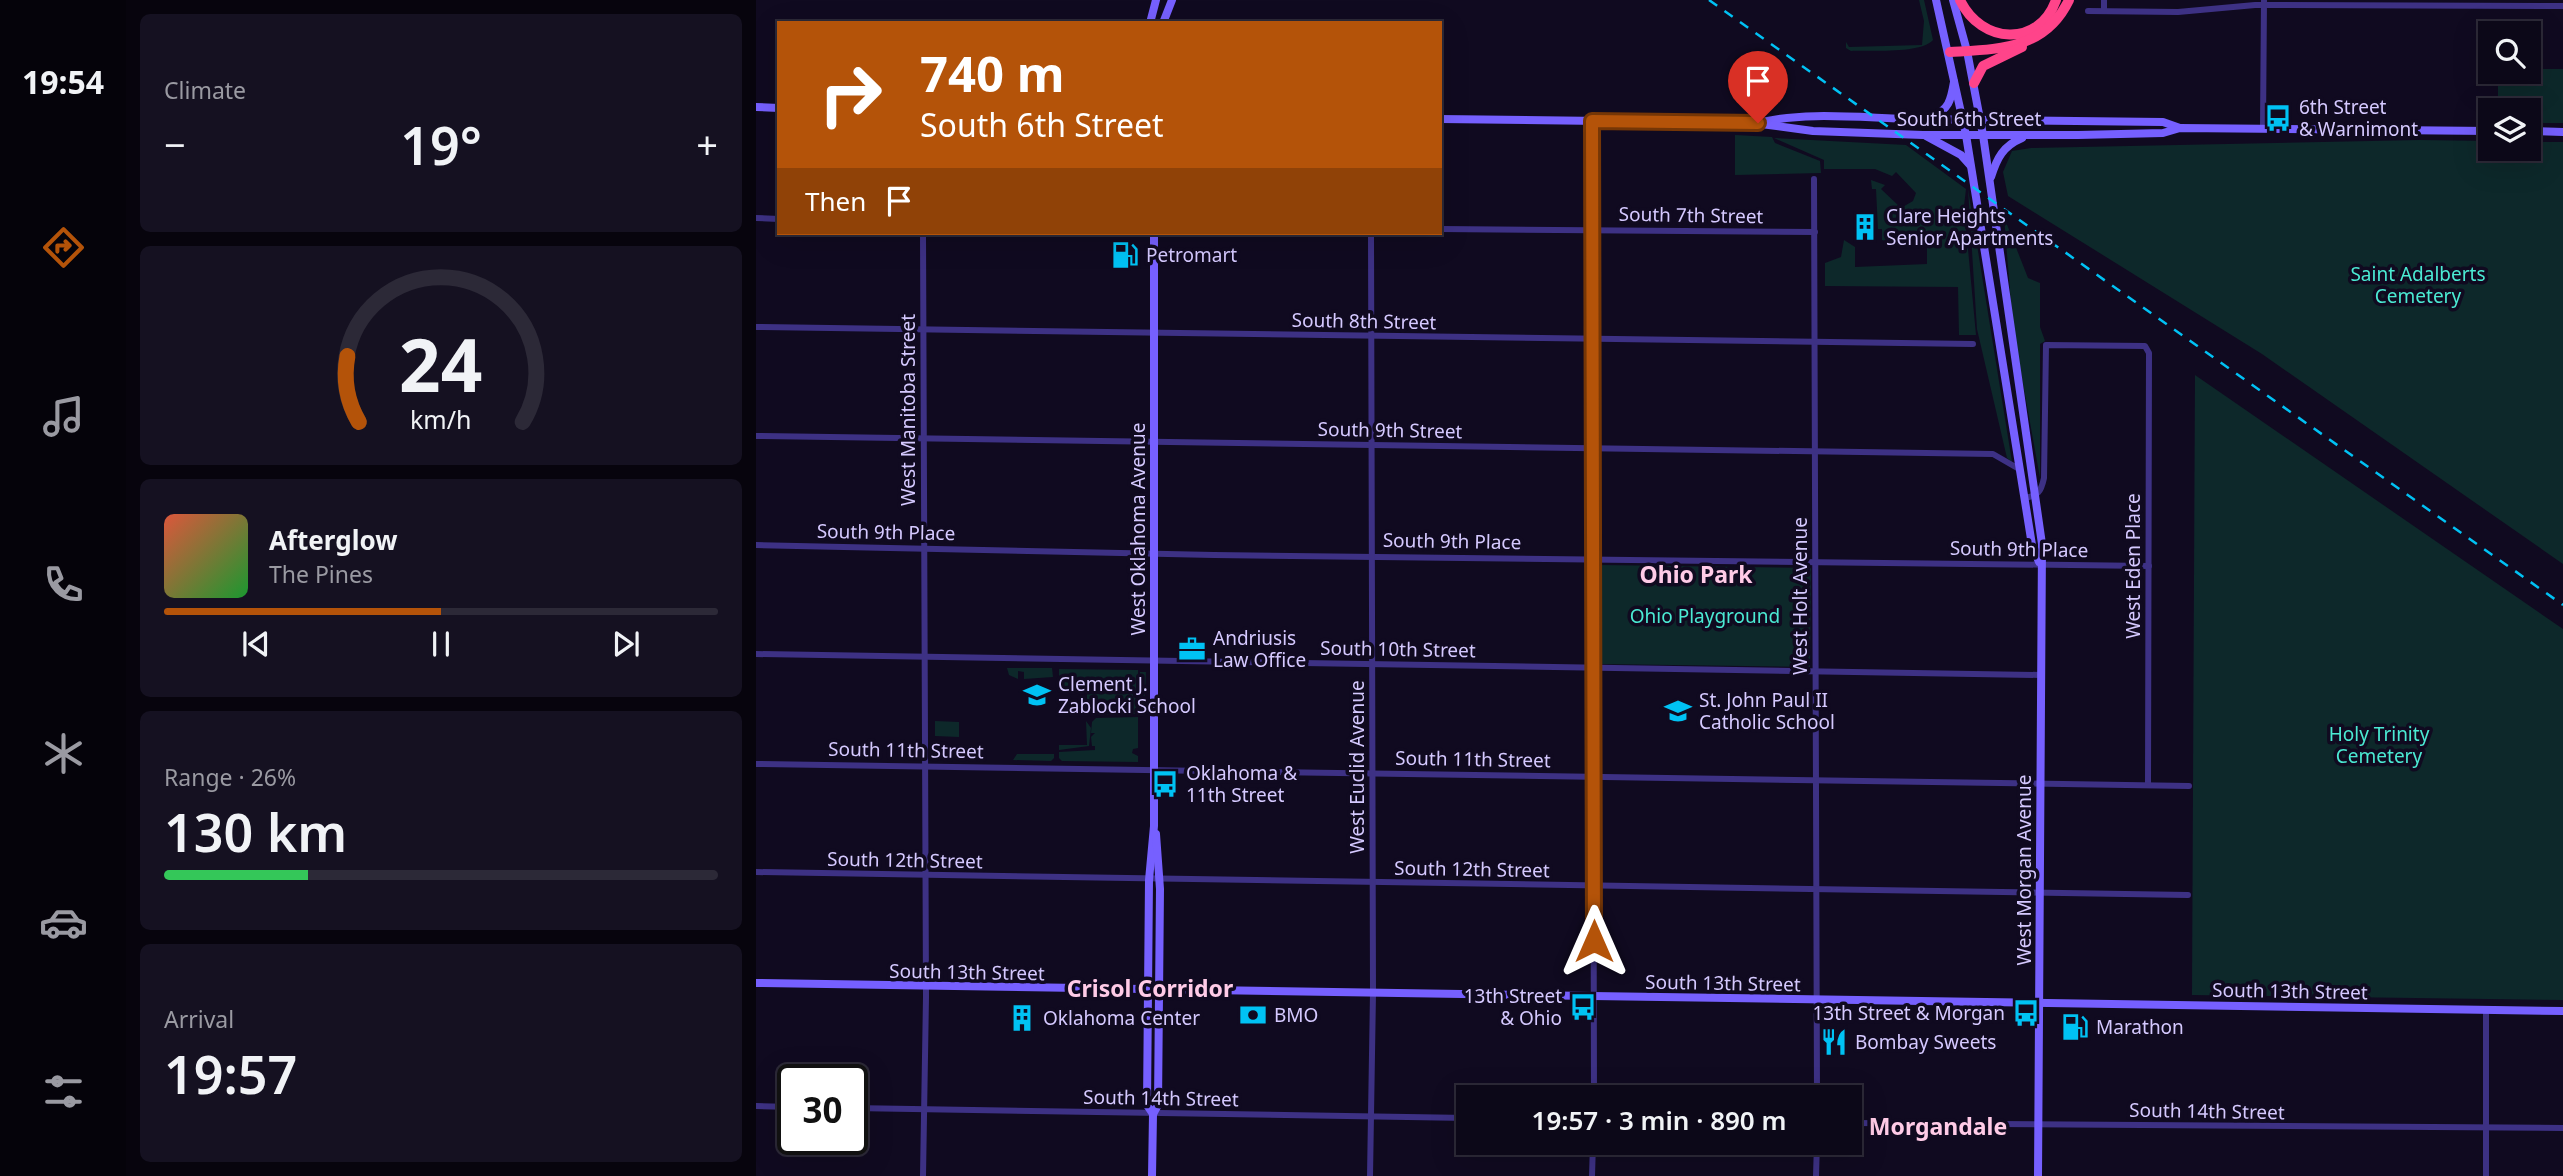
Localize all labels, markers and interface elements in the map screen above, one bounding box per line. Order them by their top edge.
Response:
map controls [2478,21,2541,161]
button: search [2478,21,2541,84]
text: 740 m [920,40,1065,106]
icon: right [805,49,896,140]
pin [1728,51,1788,123]
text: 19:54 [22,60,104,103]
icon: arrive [1739,62,1777,100]
text: Climate [164,74,246,106]
place label: 6th Street & Warnimont [2299,94,2418,142]
button: layers [2478,98,2541,161]
text: South 6th Street [920,103,1164,146]
bus stop icon: 6th Street & Warnimont [2263,103,2293,133]
street label: South 6th Street [1897,106,2041,132]
text: 19° [400,109,482,180]
text: − [164,118,186,170]
text: + [696,118,718,170]
icon: arrive [880,182,918,220]
text: Then [805,183,866,219]
street label: South 7th Street [1618,201,1764,229]
place label: Clare Heights Senior Apartments [1886,203,2053,251]
building icon: Clare Heights Senior Apartments [1850,212,1880,242]
icon: directions [39,223,88,272]
fuel station icon: Petromart [1110,240,1140,270]
place label: Petromart [1146,242,1237,268]
park label: Saint Adalberts Cemetery [2350,261,2486,309]
street label: South 8th Street [1291,307,1437,335]
text: 24 [399,314,483,413]
street label: West Manitoba Street [895,314,921,506]
icon: music [39,392,88,441]
text: km/h [410,401,472,435]
street label: South 9th Street [1317,416,1463,444]
street label: West Oklahoma Avenue [1125,423,1151,635]
street label: West Eden Place [2120,493,2146,639]
street label: West Holt Avenue [1787,517,1813,675]
street label: South 9th Place [817,518,955,546]
text: Afterglow [269,522,397,558]
street label: South 9th Place [1383,527,1521,555]
street label: South 9th Place [1950,535,2088,563]
text: The Pines [269,558,373,590]
district label: Ohio Park [1640,558,1753,590]
icon: phone [39,560,88,609]
park label: Ohio Playground [1630,603,1780,629]
icon: previous [237,625,275,663]
icon: pause [422,625,460,663]
icon: next [607,625,645,663]
place label: Andriusis Law Office [1213,625,1306,673]
office icon: Andriusis Law Office [1177,634,1207,664]
street label: South 10th Street [1320,635,1476,663]
place label: Clement J. Zablocki School [1058,671,1196,719]
school or university icon: Clement J. Zablocki School [1022,680,1052,710]
street label: West Euclid Avenue [1344,680,1370,854]
place label: St. John Paul II Catholic School [1699,687,1835,735]
school or university icon: St. John Paul II Catholic School [1663,696,1693,726]
park label: Holy Trinity Cemetery [2329,721,2430,769]
icon: climate [39,729,88,778]
street label: South 11th Street [828,736,984,764]
street label: South 11th Street [1395,745,1551,773]
place label: Oklahoma & 11th Street [1186,760,1297,808]
text: Range · 26% [164,761,296,793]
bus stop icon: Oklahoma & 11th Street [1150,769,1180,799]
street label: West Morgan Avenue [2011,774,2037,966]
text: 130 km [164,796,347,867]
street label: South 12th Street [827,846,983,874]
street label: South 12th Street [1394,855,1550,883]
icon: car [39,898,88,947]
position arrow [1557,904,1631,978]
street label: South 13th Street [889,958,1045,986]
street label: South 13th Street [1645,969,1801,997]
district label: Crisol Corridor [1067,972,1233,1004]
street label: South 13th Street [2212,977,2368,1005]
place label: 13th Street & Ohio [1464,983,1562,1031]
bus stop icon: 13th Street & Ohio [1568,992,1598,1022]
bus stop icon: 13th Street & Morgan [2011,998,2041,1028]
bank icon: BMO [1238,1000,1268,1030]
place label: 13th Street & Morgan [1812,1000,2005,1026]
place label: BMO [1274,1002,1318,1028]
text: Arrival [164,1003,234,1035]
building icon: Oklahoma Center [1007,1003,1037,1033]
place label: Oklahoma Center [1043,1005,1200,1031]
fuel station icon: Marathon [2060,1012,2090,1042]
place label: Marathon [2096,1014,2184,1040]
restaurant icon: Bombay Sweets [1819,1027,1849,1057]
place label: Bombay Sweets [1855,1029,1996,1055]
text: 19:57 [164,1038,297,1109]
speed limit sign: 30 [777,1064,868,1155]
icon: filters [39,1067,88,1116]
street label: South 14th Street [1083,1084,1239,1112]
street label: South 14th Street [2129,1097,2285,1125]
text: 19:57 · 3 min · 890 m [1532,1102,1786,1138]
district label: Morgandale [1869,1110,2007,1142]

